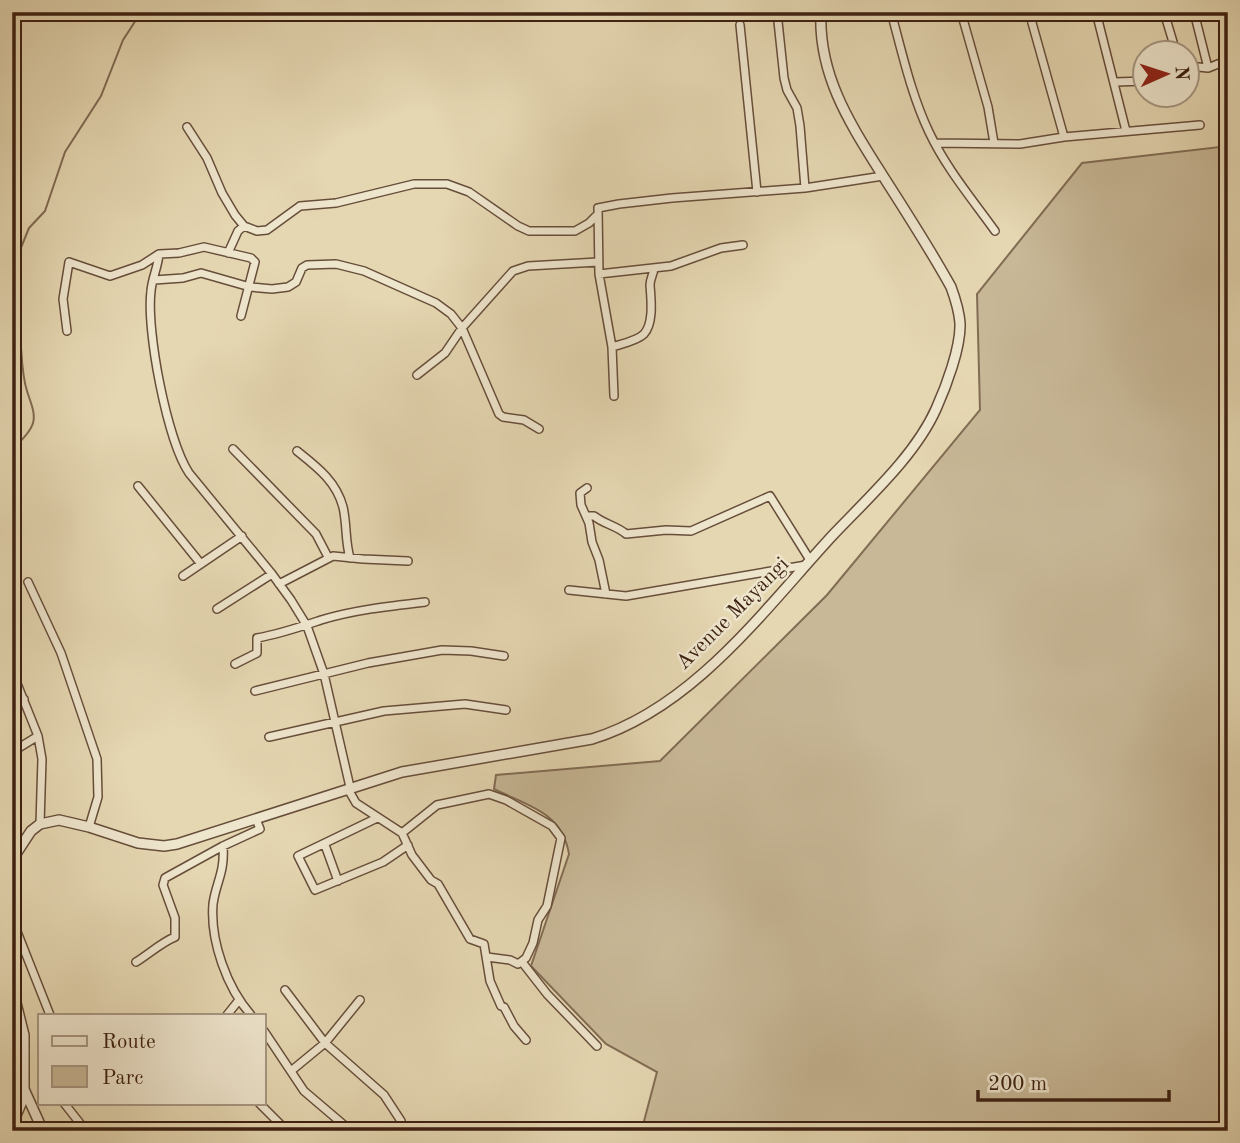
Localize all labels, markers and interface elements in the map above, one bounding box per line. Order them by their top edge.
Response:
north arrow [1132,38,1202,108]
text: N [1171,65,1190,81]
street label: Avenue Mayangi [673,554,793,674]
legend [38,1014,266,1104]
text: Route [102,1032,156,1053]
scale bar [978,1059,1168,1103]
text: Parc [102,1068,144,1089]
text: 200 m [988,1074,1047,1095]

